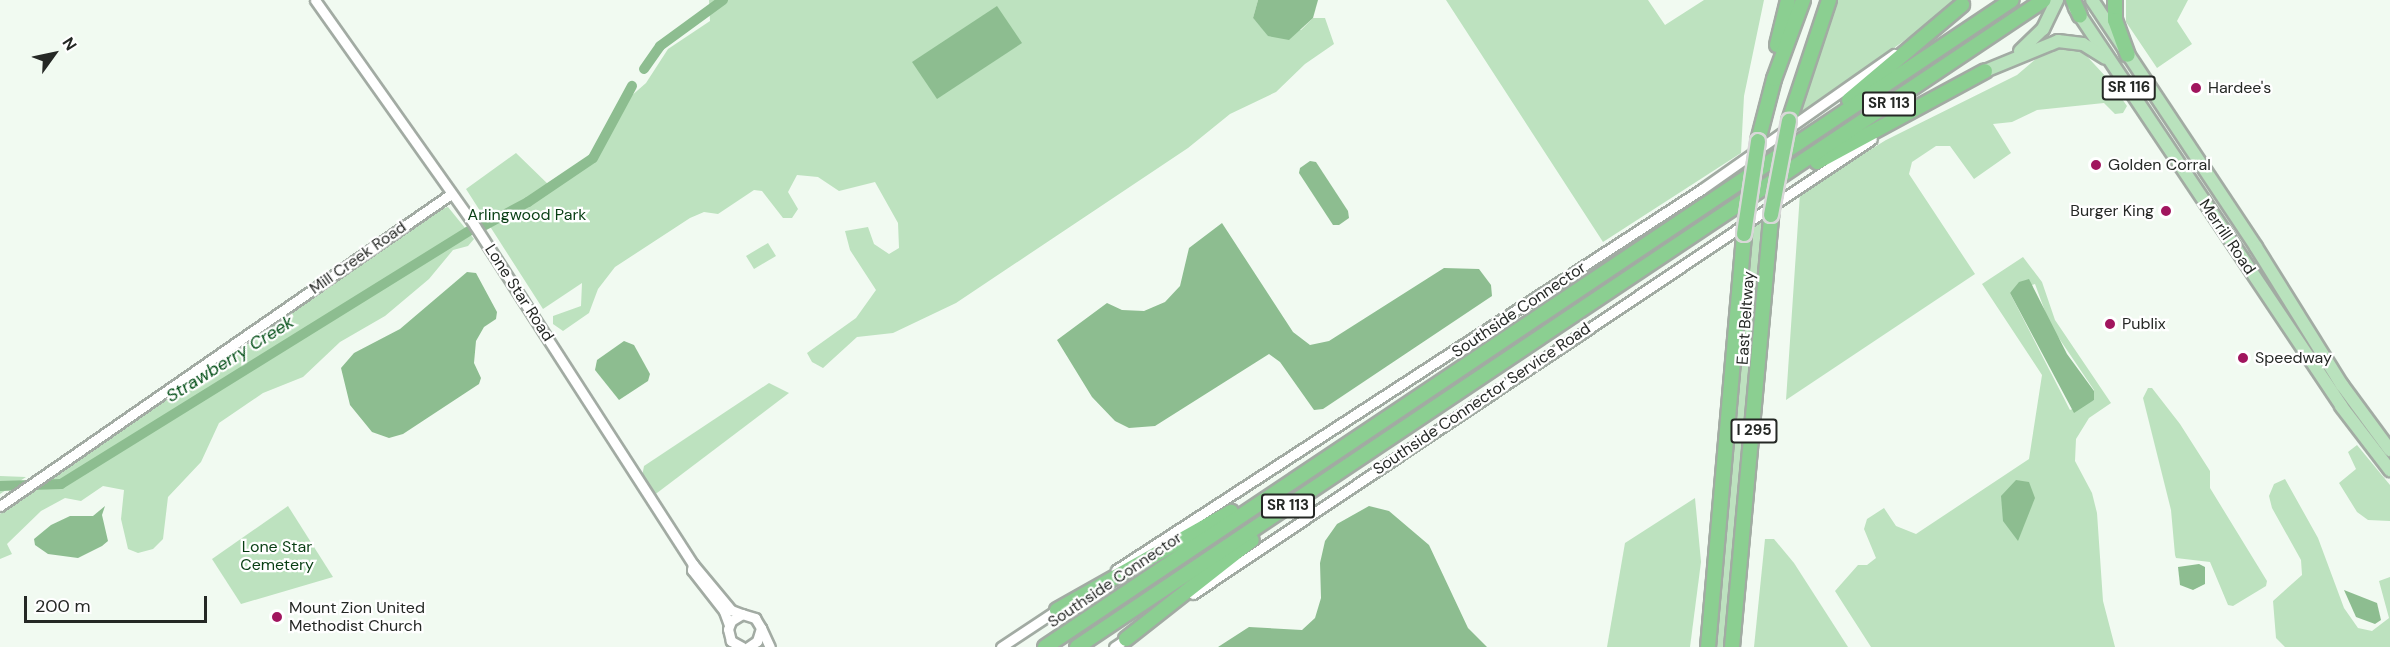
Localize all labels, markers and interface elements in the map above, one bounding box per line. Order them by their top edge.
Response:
north arrow [24,24,84,84]
text: N [58,33,81,55]
road number: SR 116 [2100,76,2158,100]
place label: Hardee's [2208,78,2271,98]
marker: Hardee's [2189,81,2203,95]
road number: SR 113 [1860,92,1918,116]
place label: Golden Corral [2108,155,2211,175]
marker: Golden Corral [2089,158,2103,172]
street label: Merrill Road [2195,196,2259,278]
place label: Burger King [2070,201,2154,221]
marker: Burger King [2159,204,2173,218]
park label: Arlingwood Park [468,205,586,225]
street label: Mill Creek Road [306,218,410,298]
street label: Lone Star Road [481,241,557,345]
street label: Southside Connector [1448,258,1590,362]
street label: East Beltway [1733,271,1759,365]
water label: Strawberry Creek [162,311,298,407]
place label: Publix [2122,314,2166,334]
marker: Publix [2103,317,2117,331]
street label: Southside Connector Service Road [1370,319,1594,479]
place label: Speedway [2255,348,2332,368]
marker: Speedway [2236,351,2250,365]
road number: I 295 [1730,419,1778,443]
road number: SR 113 [1260,494,1316,518]
street label: Southside Connector [1044,528,1186,632]
park label: Lone Star Cemetery [240,537,314,575]
scale bar [27,584,210,622]
text: 200 m [35,594,91,618]
place label: Mount Zion United Methodist Church [289,598,425,636]
marker: Mount Zion United Methodist Church [270,610,284,624]

